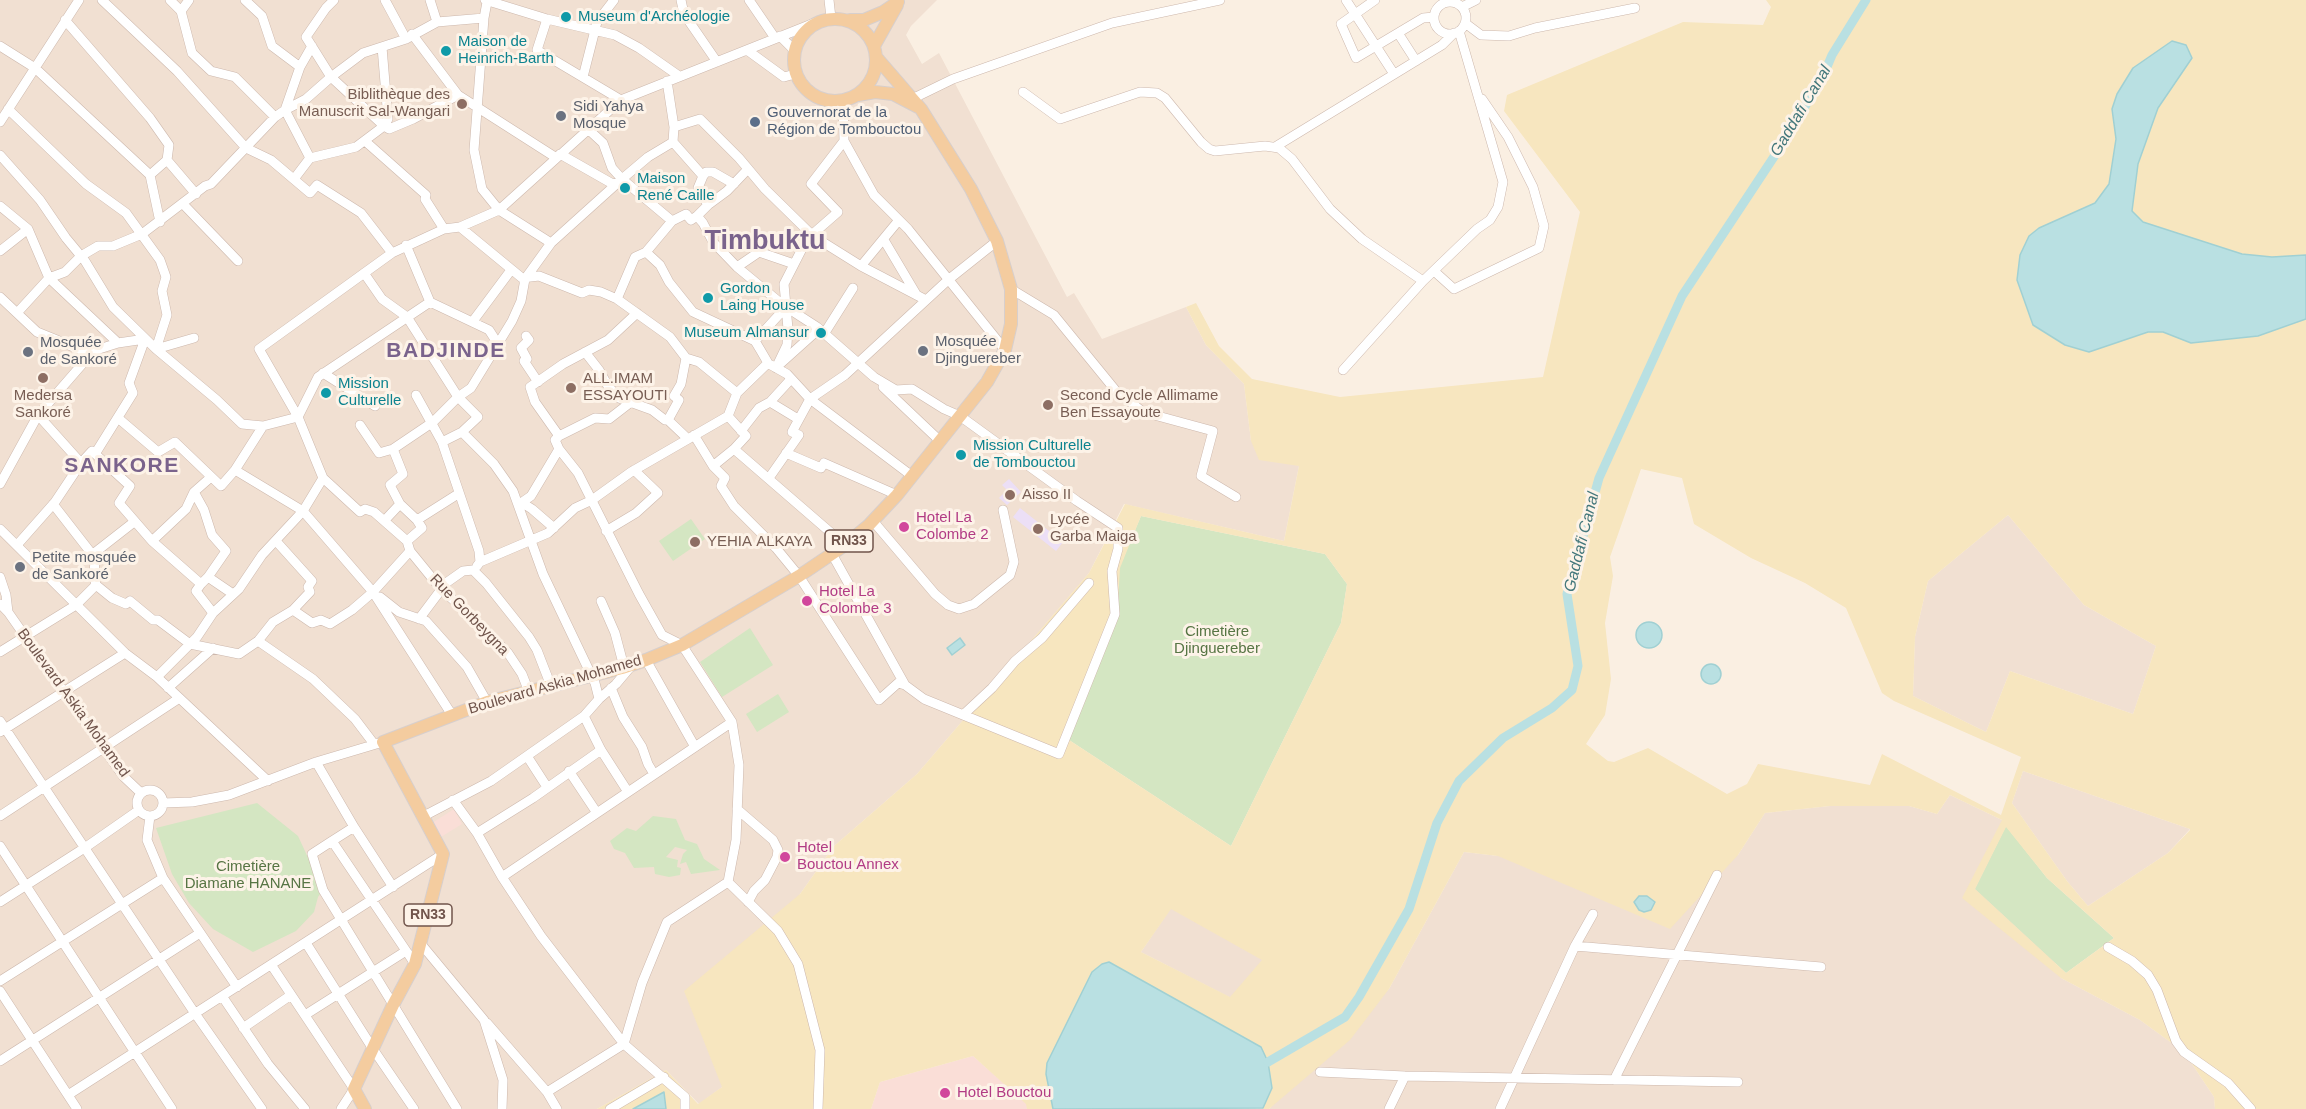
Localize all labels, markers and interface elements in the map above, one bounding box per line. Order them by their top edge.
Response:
place label: Museum d'Archéologie [578,8,730,26]
marker: Museum d'Archéologie [559,10,573,24]
place label: Maison de Heinrich-Barth [458,33,554,68]
marker: Maison de Heinrich-Barth [439,44,453,58]
water label: Gaddafi Canal [1766,62,1836,160]
place label: Biblithèque des Manuscrit Sal-Wangari [299,86,450,121]
marker: Biblithèque des Manuscrit Sal-Wangari [455,97,469,111]
place label: Sidi Yahya Mosque [573,98,644,133]
place label: Gouvernorat de la Région de Tombouctou [767,104,921,139]
marker: Sidi Yahya Mosque [554,109,568,123]
marker: Gouvernorat de la Région de Tombouctou [748,115,762,129]
place label: Maison René Caille [637,170,715,205]
marker: Maison René Caille [618,181,632,195]
district label: Timbuktu [705,226,825,258]
place label: Gordon Laing House [720,280,804,315]
marker: Gordon Laing House [701,291,715,305]
place label: Museum Almansur [684,324,809,342]
marker: Museum Almansur [814,326,828,340]
place label: Mosquée Djinguereber [935,333,1021,368]
place label: Mosquée de Sankoré [40,334,117,369]
district label: BADJINDE [386,338,506,364]
marker: Mosquée Djinguereber [916,344,930,358]
marker: Mosquée de Sankoré [21,345,35,359]
place label: ALL.IMAM ESSAYOUTI [583,370,668,405]
marker: Medersa Sankoré [36,371,50,385]
place label: Mission Culturelle [338,375,401,410]
marker: ALL.IMAM ESSAYOUTI [564,381,578,395]
marker: Mission Culturelle [319,386,333,400]
place label: Medersa Sankoré [14,387,72,422]
place label: Second Cycle Allimame Ben Essayoute [1060,387,1218,422]
marker: Second Cycle Allimame Ben Essayoute [1041,398,1055,412]
place label: Mission Culturelle de Tombouctou [973,437,1091,472]
marker: Mission Culturelle de Tombouctou [954,448,968,462]
district label: SANKORE [64,453,180,479]
place label: Aisso II [1022,486,1071,504]
marker: Aisso II [1003,488,1017,502]
water label: Gaddafi Canal [1560,490,1604,594]
place label: Hotel La Colombe 2 [916,509,989,544]
place label: Lycée Garba Maiga [1050,511,1137,546]
marker: Hotel La Colombe 2 [897,520,911,534]
marker: Lycée Garba Maiga [1031,522,1045,536]
road number: RN33 [825,530,873,552]
place label: YEHIA ALKAYA [707,533,812,551]
marker: YEHIA ALKAYA [688,535,702,549]
place label: Petite mosquée de Sankoré [32,549,136,584]
marker: Petite mosquée de Sankoré [13,560,27,574]
street label: Rue Gorbeygna [426,571,512,659]
place label: Hotel La Colombe 3 [819,583,892,618]
marker: Hotel La Colombe 3 [800,594,814,608]
park label: Cimetière Djinguereber [1174,623,1260,658]
street label: Boulevard Askia Mohamed [13,625,133,781]
street label: Boulevard Askia Mohamed [466,652,644,718]
place label: Hotel Bouctou Annex [797,839,899,874]
marker: Hotel Bouctou Annex [778,850,792,864]
park label: Cimetière Diamane HANANE [185,858,311,893]
road number: RN33 [404,904,452,926]
place label: Hotel Bouctou [957,1084,1051,1102]
marker: Hotel Bouctou [938,1086,952,1100]

